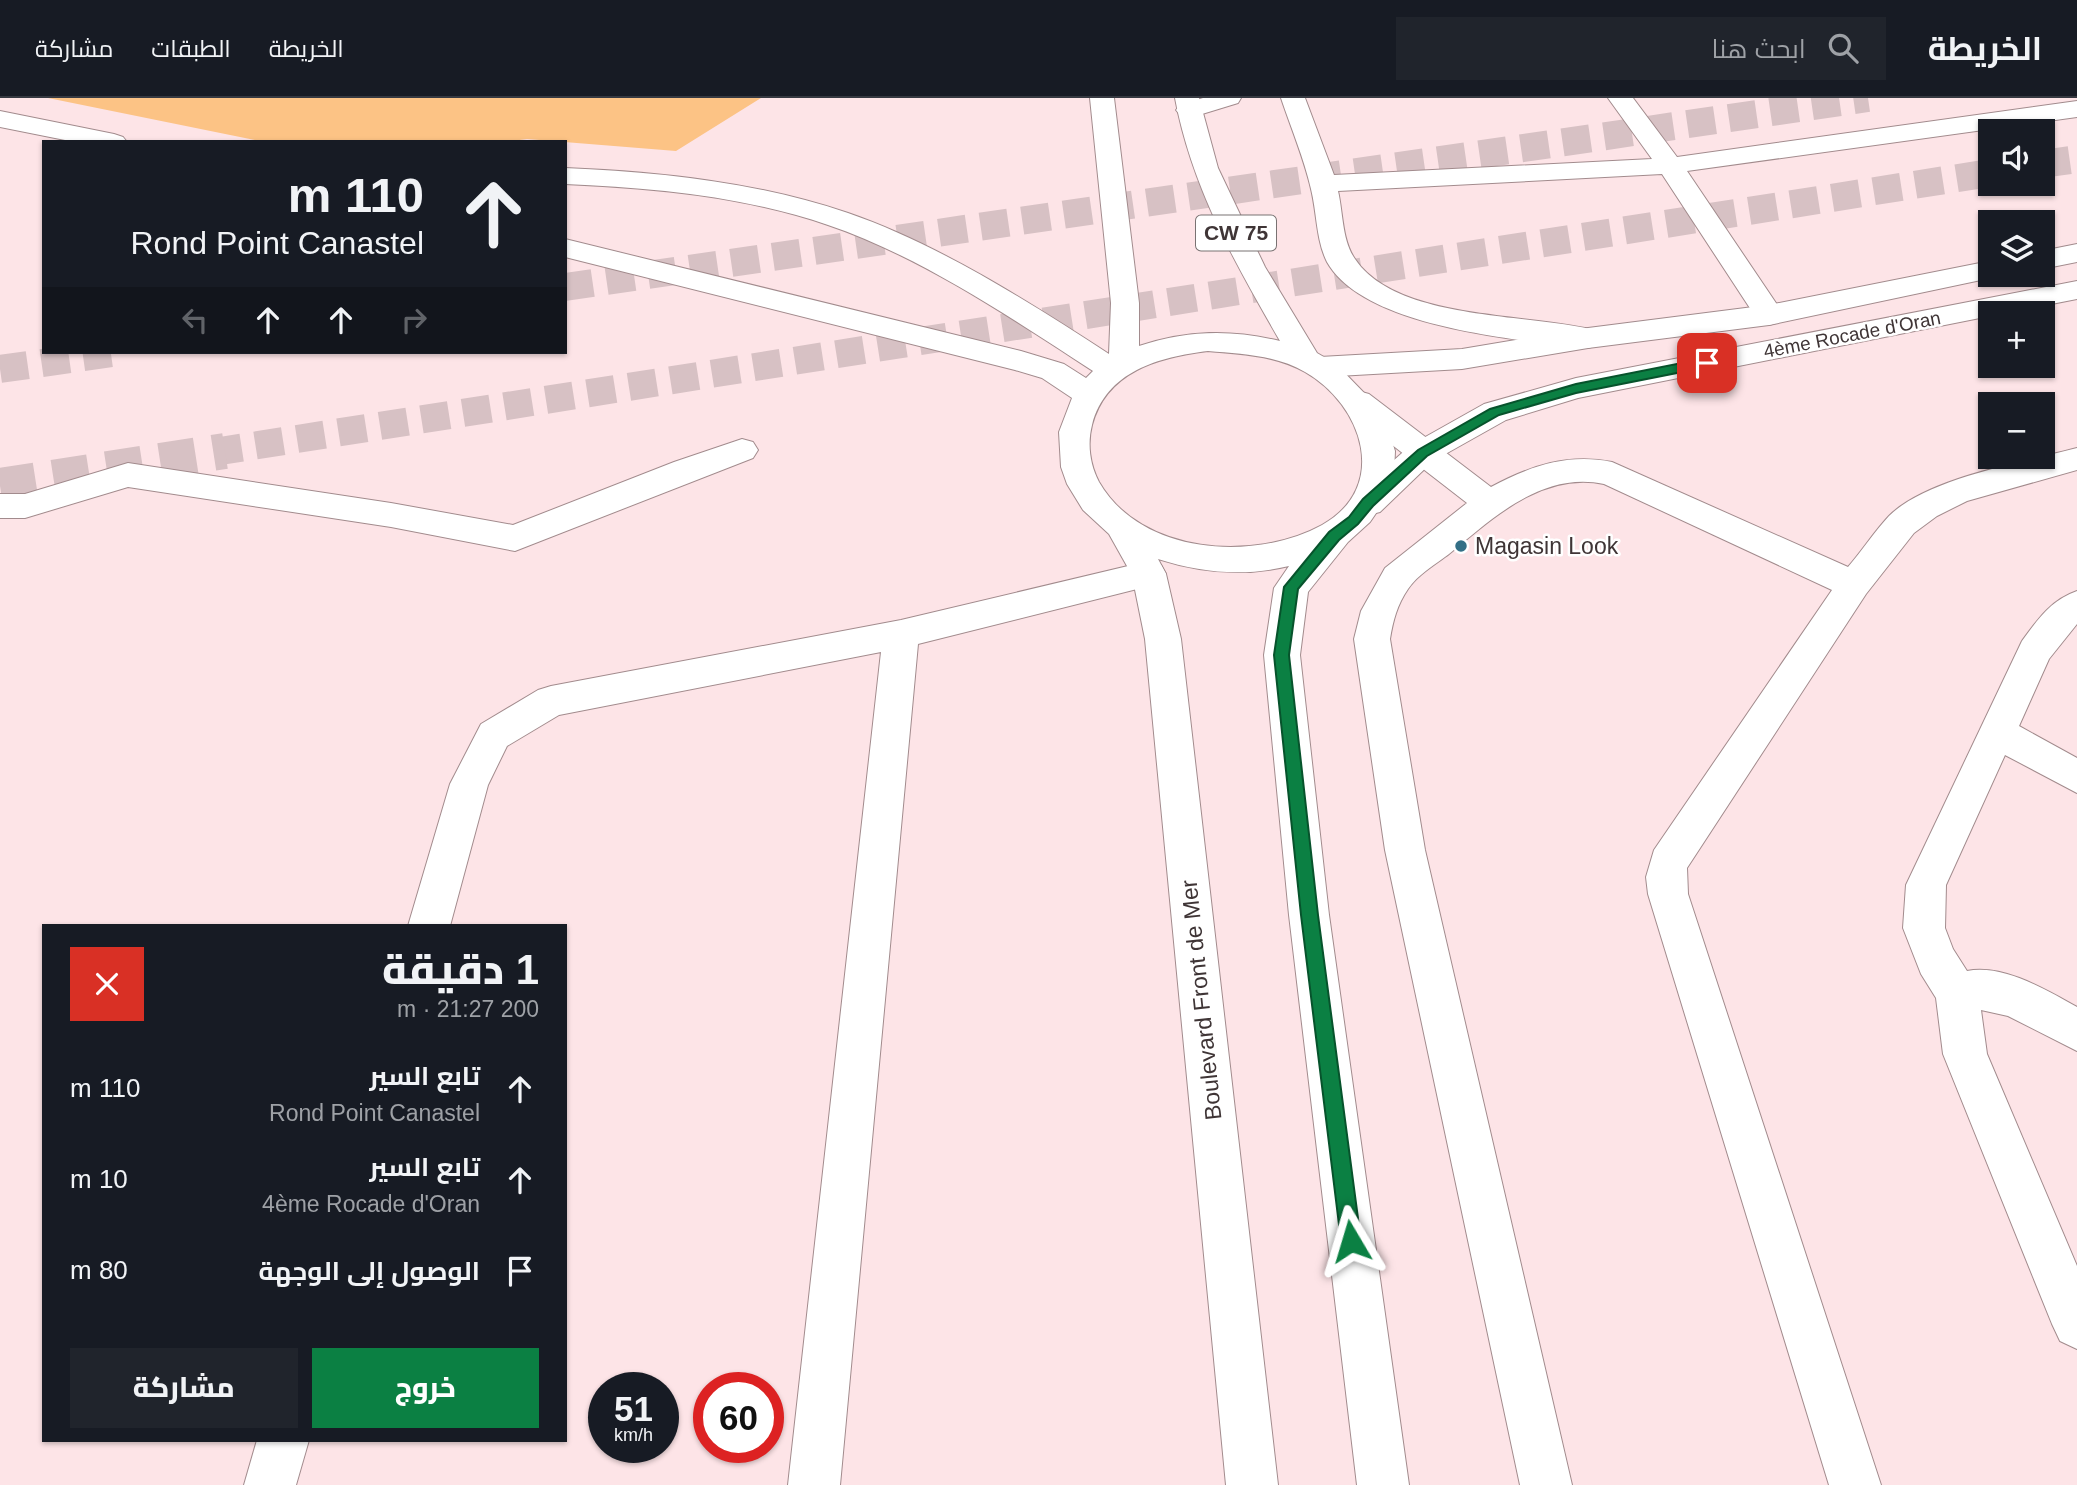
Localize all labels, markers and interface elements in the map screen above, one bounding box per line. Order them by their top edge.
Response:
search box [1396,17,1886,80]
icon: search [1824,29,1862,67]
text: الخريطة [1928,30,2042,67]
text: ابحث هنا [1712,34,1806,64]
text: مشاركة [35,35,113,62]
text: الطبقات [151,35,231,62]
text: الخريطة [269,35,344,62]
map controls [1978,119,2055,469]
button: sound [1978,119,2055,196]
text: 110 m [288,168,424,222]
icon: ahead [448,168,539,259]
button: layers [1978,210,2055,287]
road number: CW 75 [1196,216,1276,250]
text: Rond Point Canastel [130,225,424,261]
icon: left [176,301,214,339]
icon: ahead [249,301,287,339]
icon: ahead [322,301,360,339]
icon: right [395,301,433,339]
button: + [1978,301,2055,378]
street label: 4ème Rocade d'Oran [1762,307,1942,362]
pin [1677,333,1737,393]
icon: arrive [1688,344,1726,382]
button: − [1978,392,2055,469]
place label: Magasin Look [1475,533,1619,559]
marker: Magasin Look [1453,538,1469,554]
street label: Boulevard Front de Mer [1175,878,1227,1122]
text: 1 دقيقة [382,946,539,993]
button: close [70,947,144,1021]
text: 200 m · 21:27 [397,996,539,1022]
text: تابع السير [369,1061,480,1091]
icon: ahead [501,1070,539,1108]
text: 110 m [70,1073,140,1103]
text: Rond Point Canastel [269,1100,480,1126]
text: تابع السير [369,1152,480,1182]
icon: ahead [501,1161,539,1199]
text: 10 m [70,1164,128,1194]
text: 4ème Rocade d'Oran [262,1191,480,1217]
position arrow [1314,1204,1388,1278]
icon: arrive [501,1252,539,1290]
text: 80 m [70,1255,128,1285]
text: الوصول إلى الوجهة [258,1256,480,1286]
button: مشاركة [70,1348,298,1428]
button: خروج [312,1348,539,1428]
speed limit sign: 60 [693,1372,784,1463]
text: 51 [614,1389,653,1428]
text: km/h [614,1425,653,1445]

